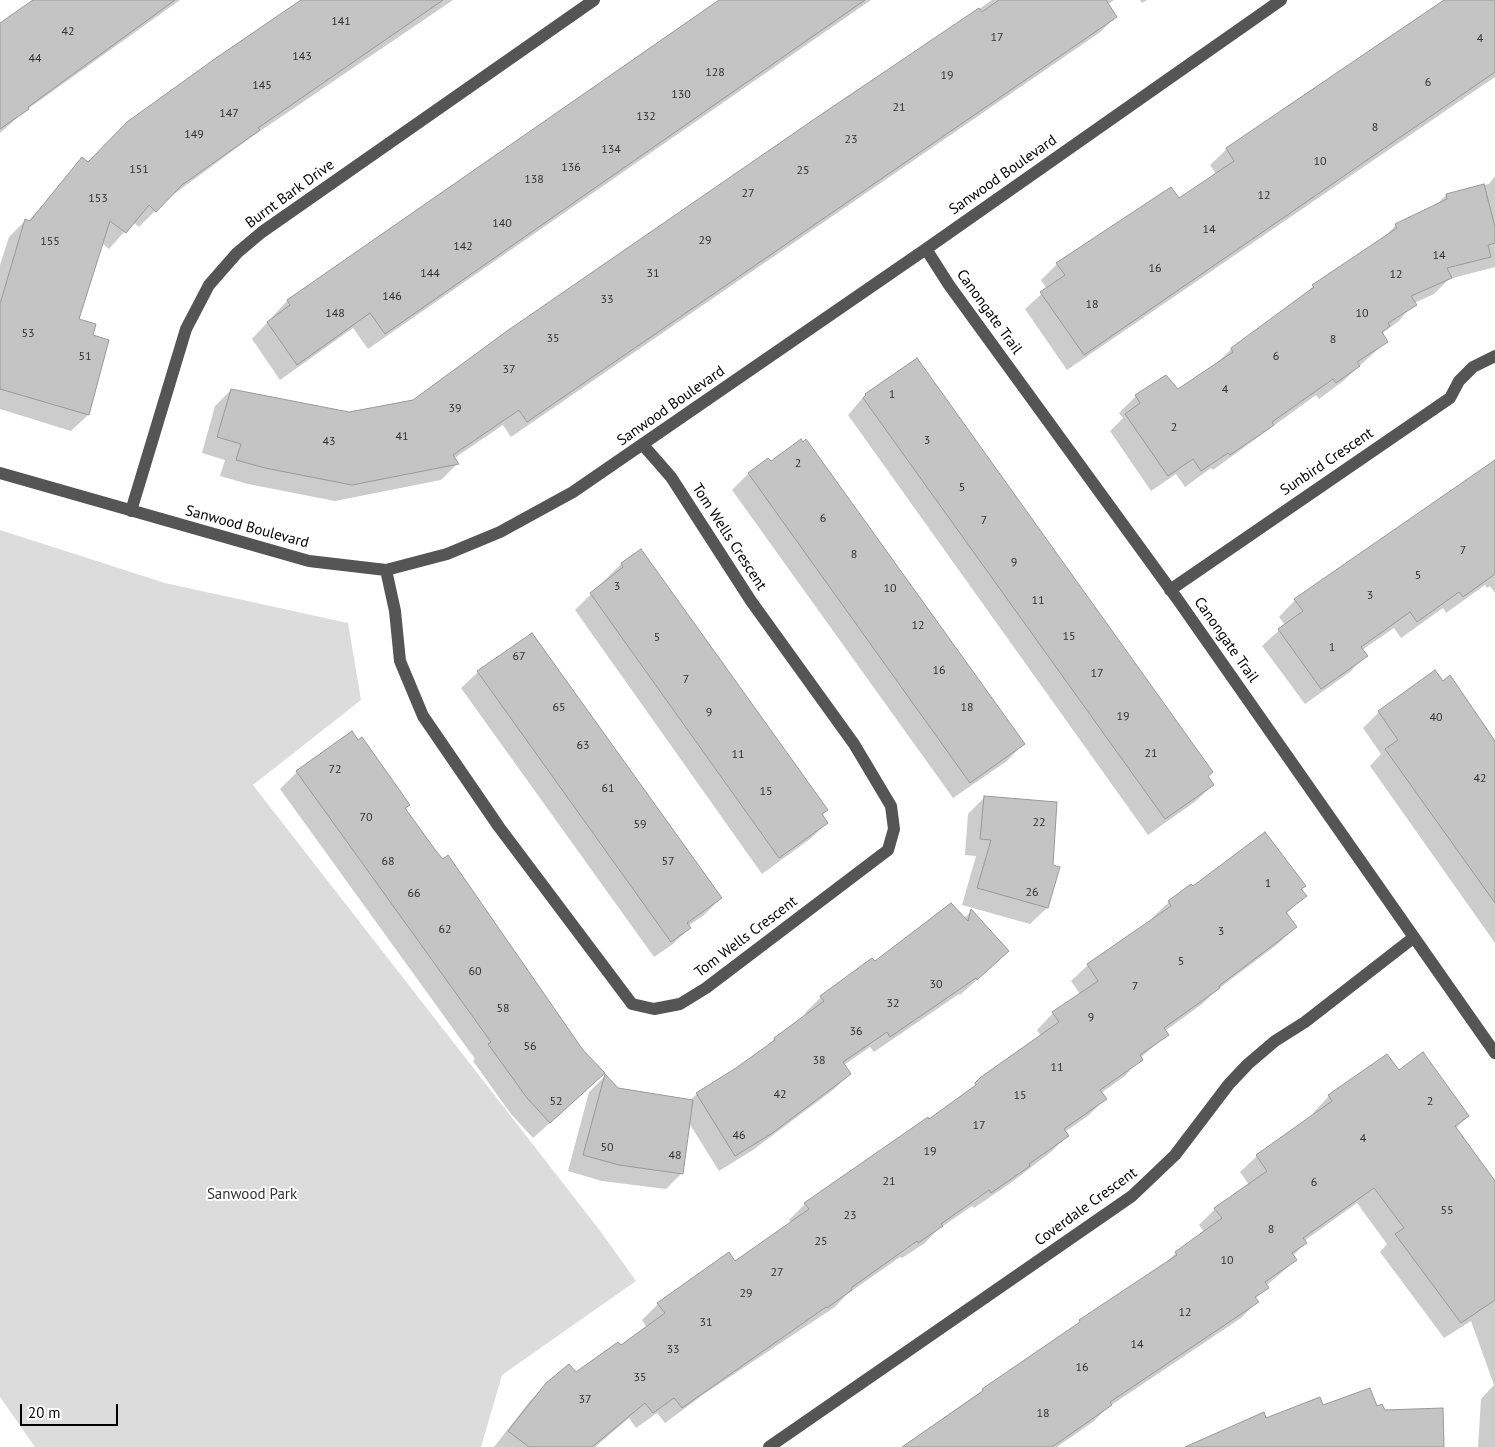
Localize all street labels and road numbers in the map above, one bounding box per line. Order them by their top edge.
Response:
street label: Sanwood Boulevard [946,131,1060,219]
street label: Burnt Bark Drive [242,156,338,232]
street label: Canongate Trail [952,266,1026,358]
street label: Sanwood Boulevard [614,362,728,450]
street label: Sunbird Crescent [1277,424,1377,500]
street label: Tom Wells Crescent [688,480,770,594]
street label: Sanwood Boulevard [183,502,311,552]
street label: Canongate Trail [1190,594,1262,686]
street label: Tom Wells Crescent [691,893,801,981]
street label: Coverdale Crescent [1031,1164,1141,1250]

